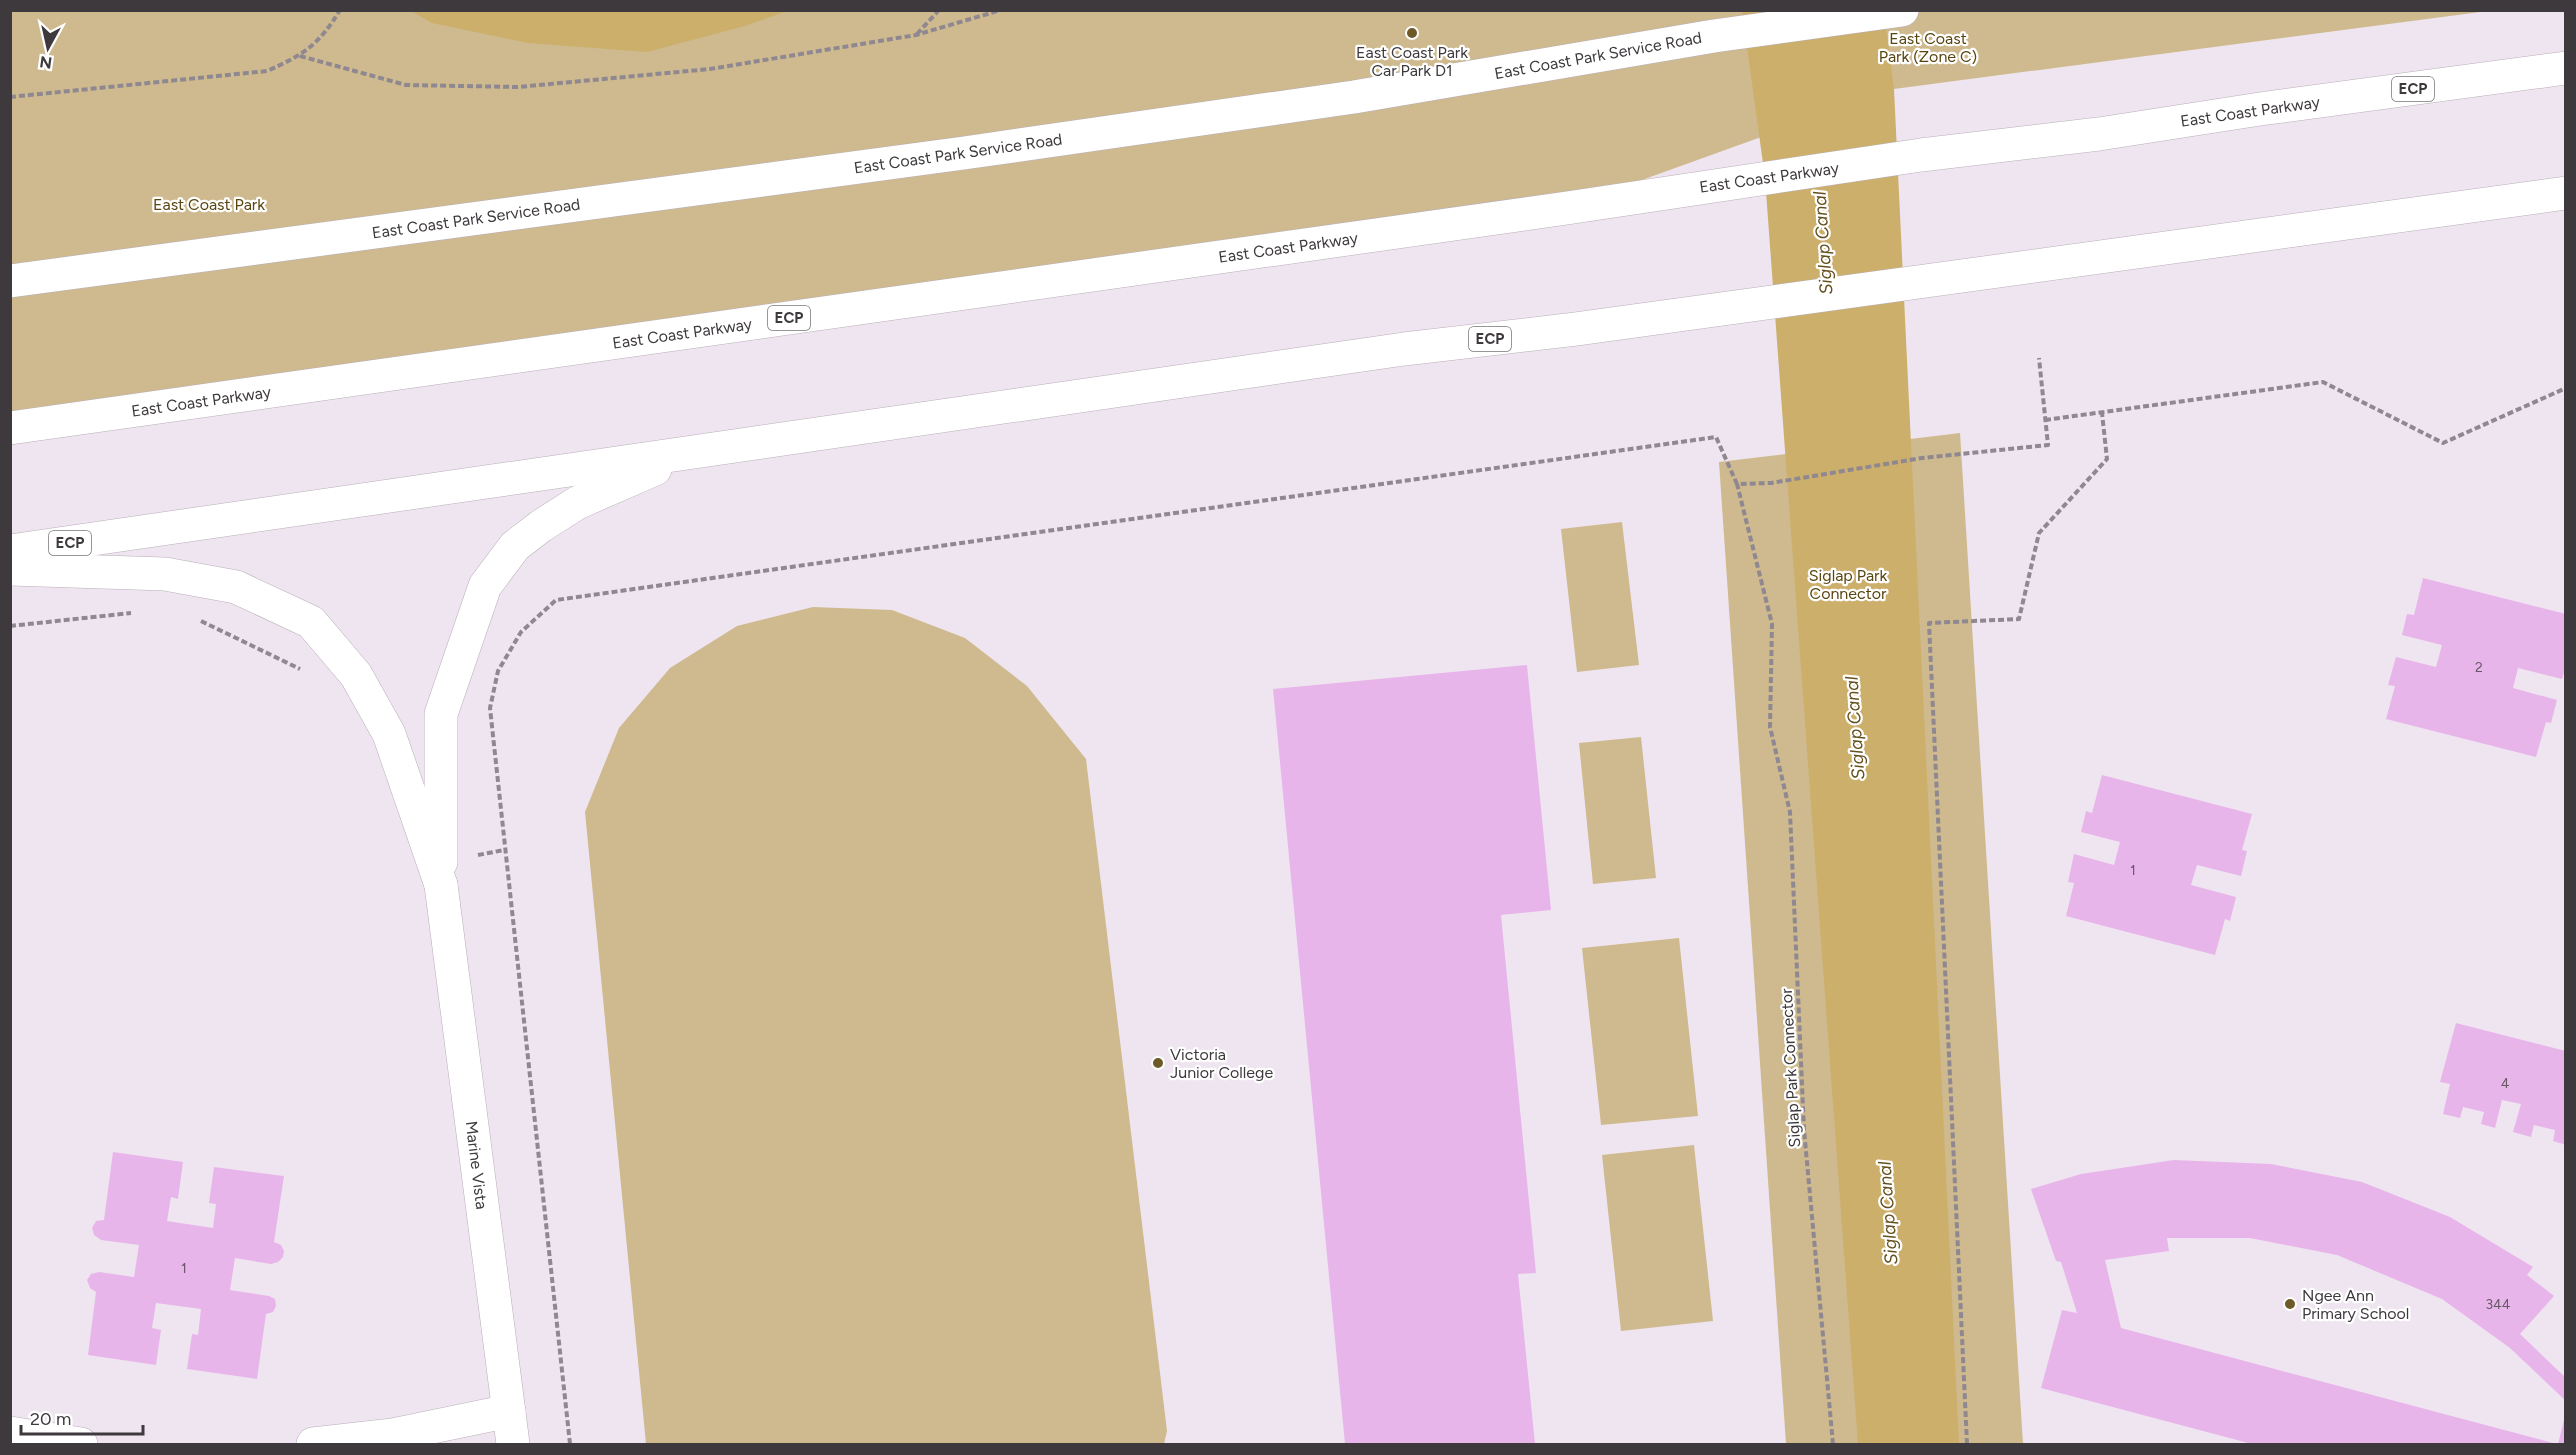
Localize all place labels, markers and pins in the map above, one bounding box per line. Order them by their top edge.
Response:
marker: East Coast Park Car Park D1 [1405,26,1419,40]
place label: East Coast Park Car Park D1 [1356,43,1468,80]
place label: Victoria Junior College [1170,1045,1273,1082]
marker: Victoria Junior College [1151,1056,1165,1070]
place label: Ngee Ann Primary School [2302,1286,2409,1323]
marker: Ngee Ann Primary School [2283,1297,2297,1311]

